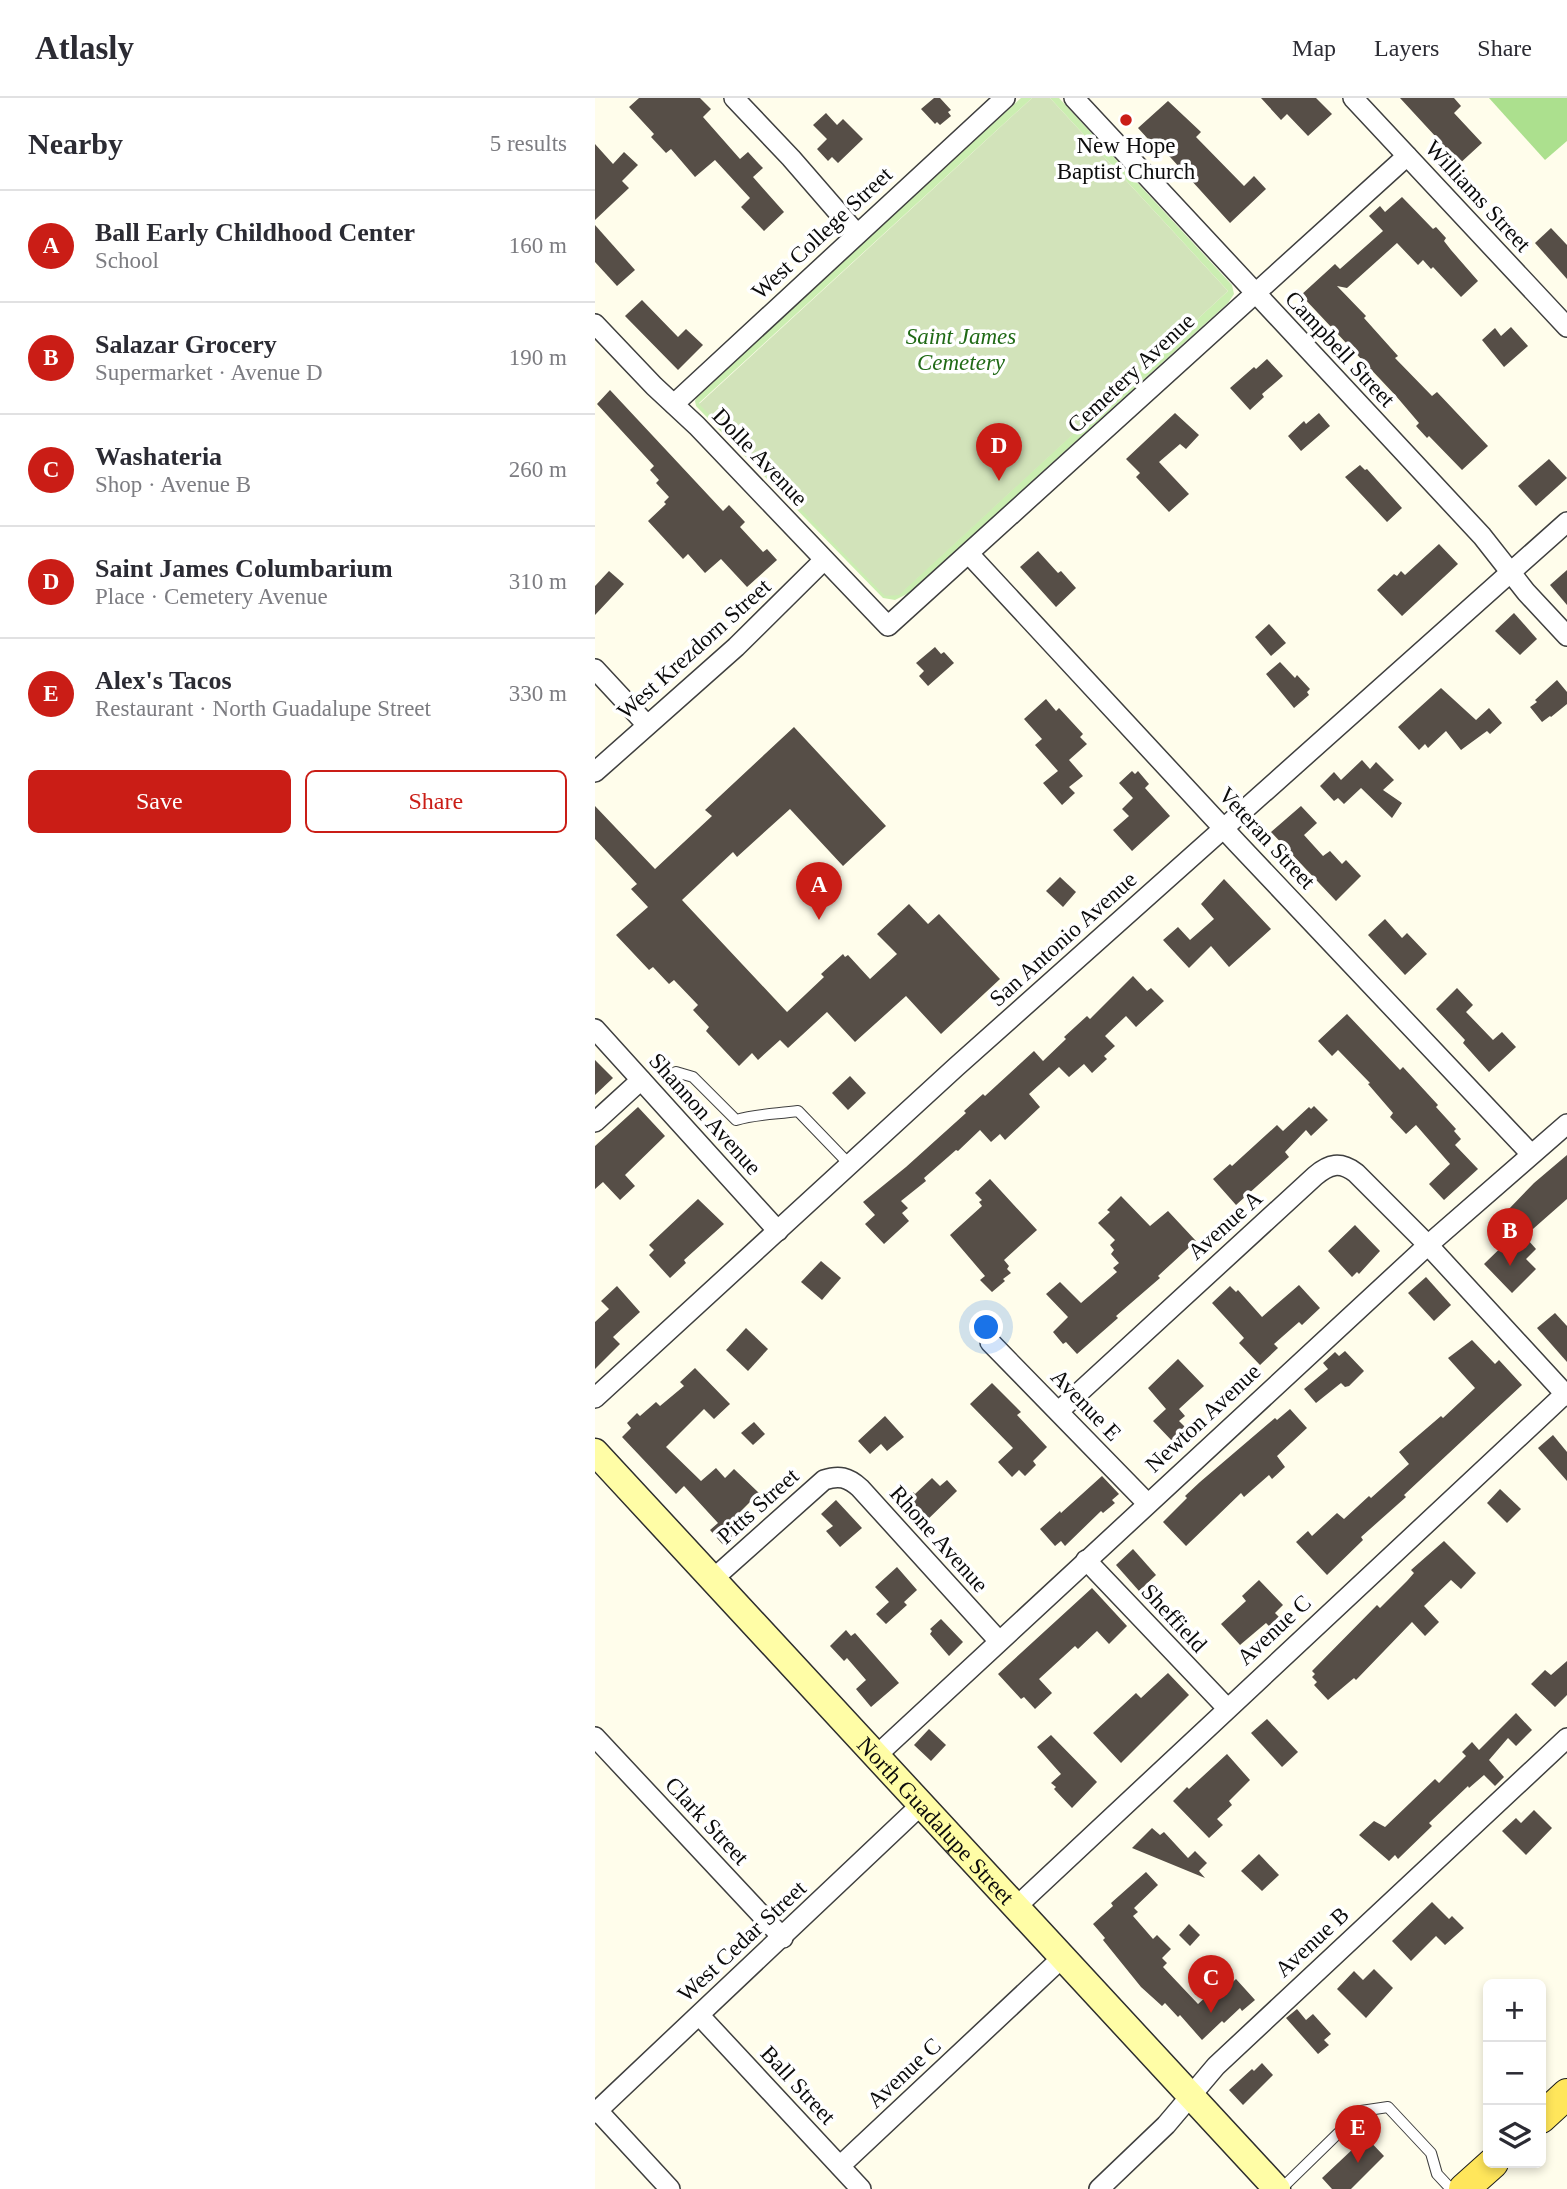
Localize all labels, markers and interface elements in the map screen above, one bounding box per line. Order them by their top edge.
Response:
text: Atlasly [35,30,134,66]
text: Map [1292,35,1336,61]
text: Layers [1374,35,1439,61]
text: Share [1477,35,1532,61]
marker: New Hope Baptist Church [1118,112,1134,128]
text: Nearby [28,127,123,160]
text: 5 results [490,131,567,156]
place label: New Hope Baptist Church [1057,133,1196,184]
street label: Williams Street [1420,135,1536,257]
street label: West College Street [747,161,898,304]
text: Ball Early Childhood Center [95,218,415,247]
text: A [43,233,59,258]
text: 160 m [509,233,567,258]
text: School [95,248,159,273]
street label: Campbell Street [1280,286,1400,412]
street label: Cemetery Avenue [1063,308,1199,438]
park label: Saint James Cemetery [906,324,1016,375]
text: Salazar Grocery [95,330,277,359]
text: B [43,345,59,370]
text: 190 m [509,345,567,370]
text: Supermarket · Avenue D [95,360,323,385]
street label: Dolle Avenue [707,403,813,511]
pin: D [976,423,1022,481]
text: Washateria [95,442,222,471]
text: C [43,457,59,482]
text: 260 m [509,457,567,482]
text: Shop · Avenue B [95,472,251,497]
text: Saint James Columbarium [95,554,393,583]
text: D [43,569,59,594]
text: 310 m [509,569,567,594]
street label: West Krezdorn Street [612,573,776,724]
text: Place · Cemetery Avenue [95,584,328,609]
text: Alex's Tacos [95,666,232,695]
text: E [43,681,59,706]
text: 330 m [509,681,567,706]
text: Restaurant · North Guadalupe Street [95,696,431,721]
button: Save [28,770,291,833]
button: Share [305,770,567,833]
street label: Veteran Street [1214,782,1321,894]
pin: A [796,862,842,920]
street label: San Antonio Avenue [985,867,1141,1011]
street label: Shannon Avenue [644,1048,766,1180]
street label: Avenue A [1183,1185,1267,1265]
pin: B [1487,1208,1533,1266]
your location [969,1310,1003,1344]
street label: Newton Avenue [1141,1359,1265,1477]
street label: Avenue E [1046,1364,1126,1446]
street label: Pitts Street [712,1463,804,1549]
street label: Rhone Avenue [885,1481,993,1597]
street label: Sheffield [1136,1579,1212,1658]
street label: Avenue C [1232,1590,1316,1670]
street label: North Guadalupe Street [853,1732,1020,1910]
street label: Clark Street [660,1772,754,1870]
street label: West Cedar Street [673,1875,811,2007]
street label: Avenue B [1270,1902,1354,1982]
pin: C [1188,1955,1234,2013]
map controls [1483,1979,1546,2168]
button: + [1483,1979,1546,2042]
street label: Avenue C [862,2033,946,2113]
street label: Ball Street [756,2041,841,2130]
button: − [1483,2042,1546,2105]
pin: E [1335,2105,1381,2163]
button: layers [1483,2105,1546,2168]

